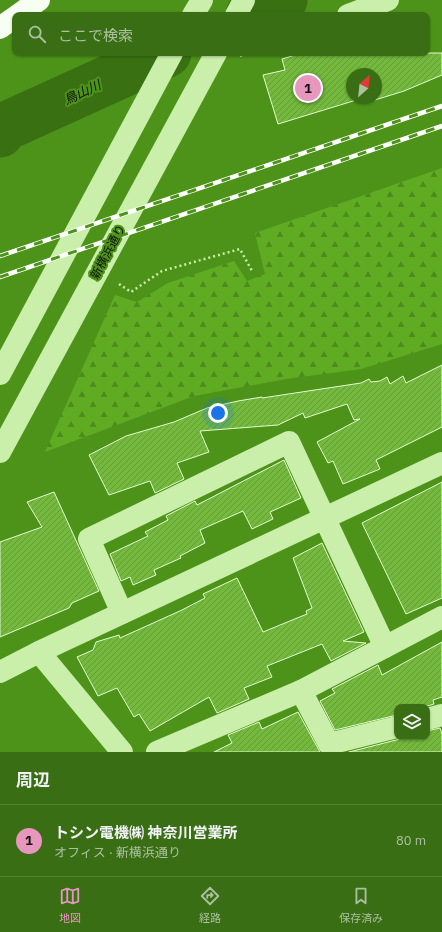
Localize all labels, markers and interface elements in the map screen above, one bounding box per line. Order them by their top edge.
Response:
search box [12,12,430,56]
icon: search [26,23,48,45]
text: ここで検索 [58,26,133,45]
north arrow [346,68,382,104]
pin: 1 [295,73,321,103]
water label: 鳥山川 [61,76,105,108]
street label: 新横浜通り [87,222,128,282]
your location [208,403,228,423]
map controls [394,704,430,740]
button: layers [394,704,430,740]
text: 周辺 [16,769,50,791]
text: トシン電機㈱ 神奈川営業所 [54,823,238,842]
text: 1 [25,832,33,849]
text: 80 m [396,832,426,849]
text: オフィス · 新横浜通り [54,844,181,861]
tab: 地図 [59,885,81,925]
tab: 経路 [199,885,221,925]
tab: 保存済み [339,885,383,925]

